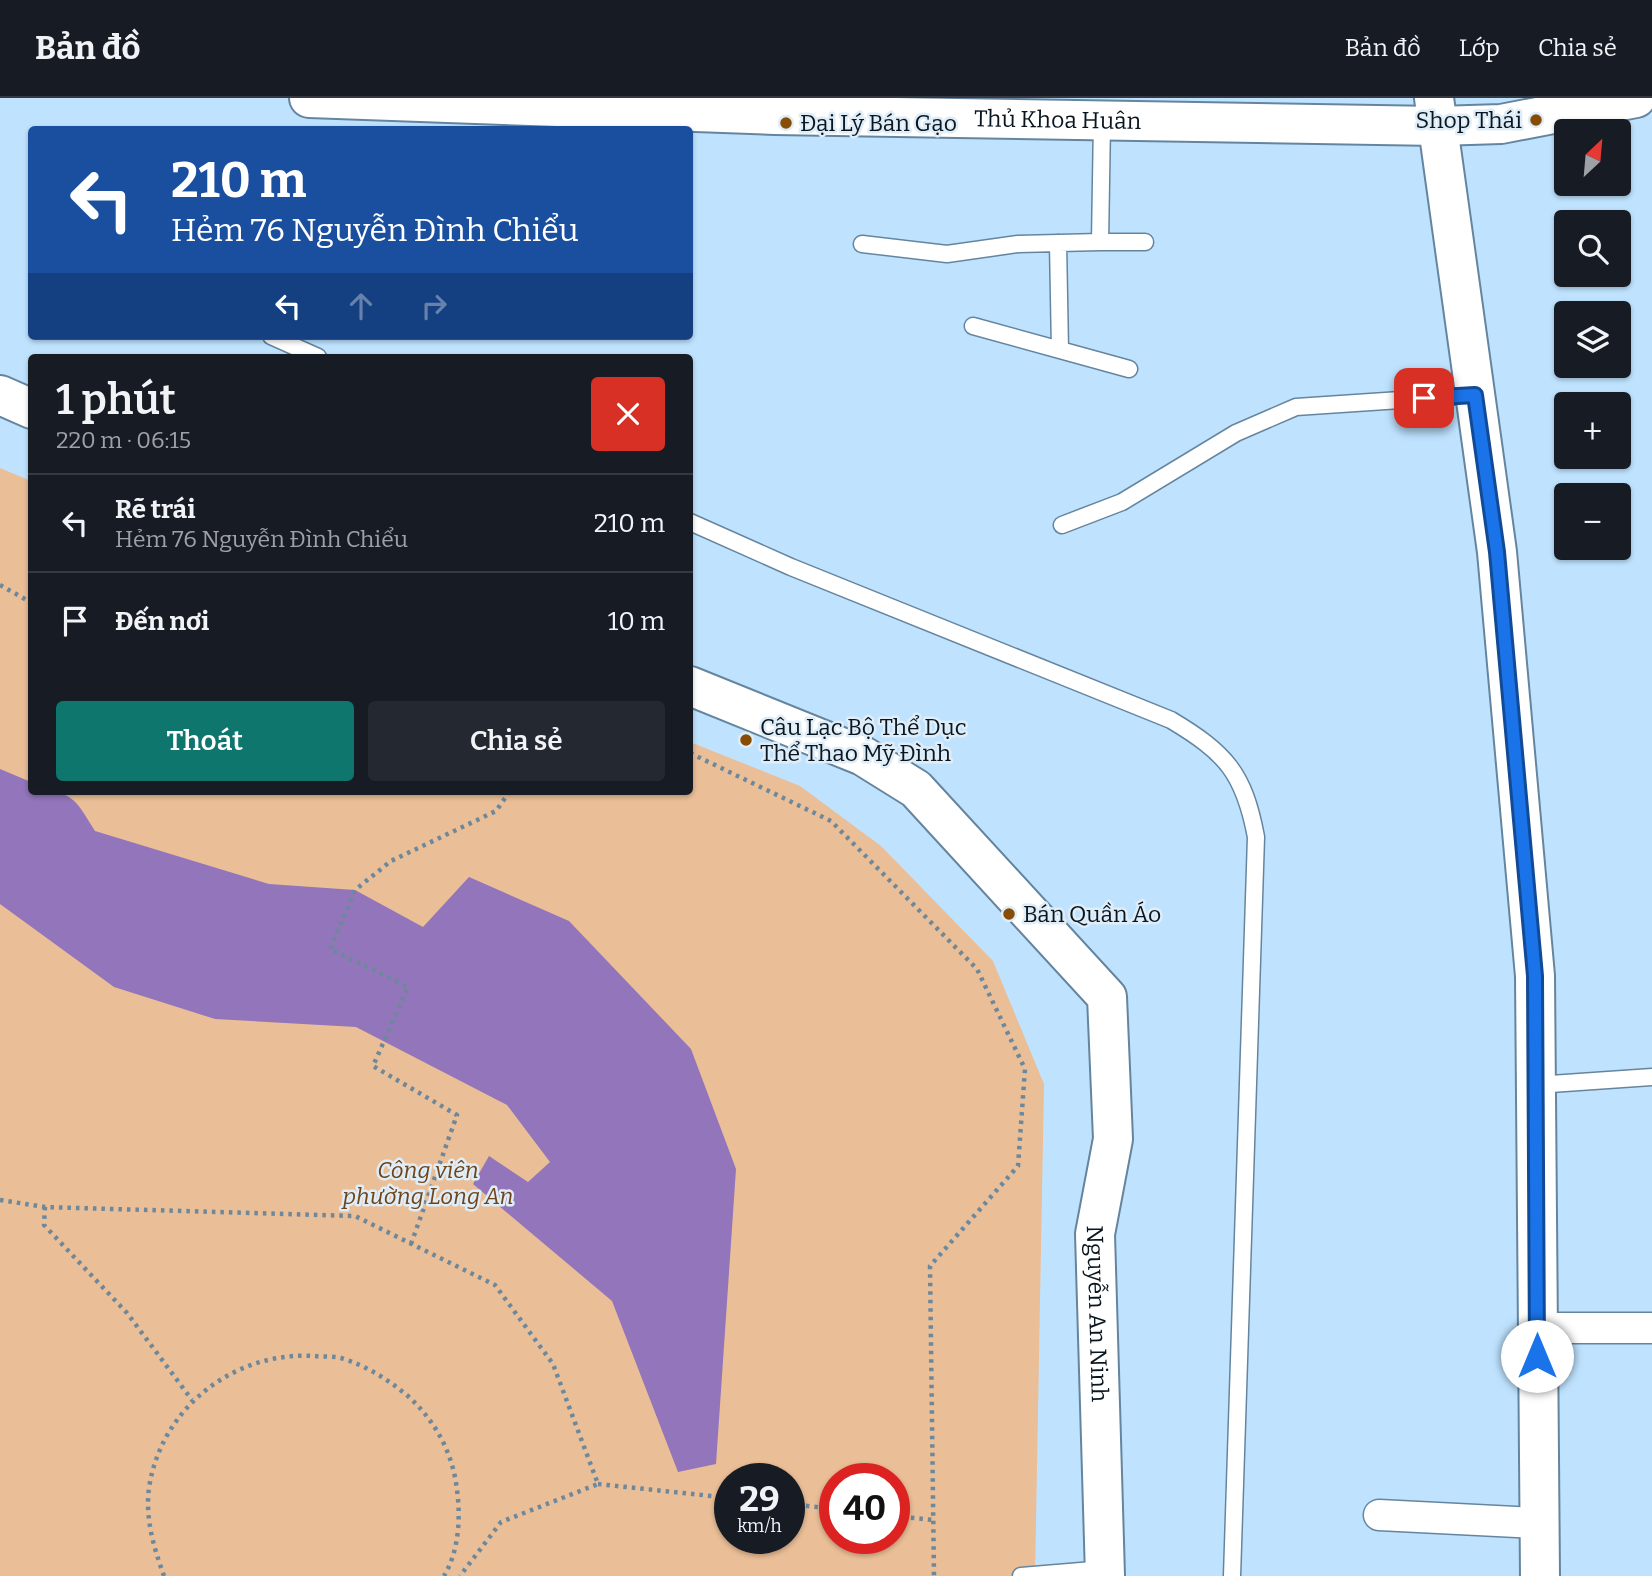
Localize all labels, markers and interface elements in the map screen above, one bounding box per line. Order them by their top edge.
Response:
text: Bản đồ [35,28,141,68]
text: Bản đồ [1345,34,1421,62]
text: Lớp [1459,34,1500,62]
text: Chia sẻ [1538,34,1617,62]
street label: Thủ Khoa Huân [974,104,1142,135]
place label: Shop Thái [1415,106,1522,134]
place label: Đại Lý Bán Gạo [800,109,957,137]
marker: Shop Thái [1528,112,1544,128]
marker: Đại Lý Bán Gạo [778,115,794,131]
north arrow [1554,119,1631,196]
map controls [1554,119,1631,560]
text: 210 m [171,151,306,210]
icon: left [56,154,147,245]
button: search [1554,210,1631,287]
text: Hẻm 76 Nguyễn Đình Chiểu [171,211,579,249]
icon: left [269,287,307,325]
icon: ahead [342,287,380,325]
icon: right [415,287,453,325]
button: layers [1554,301,1631,378]
pin [1394,368,1454,428]
text: 1 phút [56,375,176,425]
button: close [591,377,665,451]
icon: arrive [1405,379,1443,417]
button: + [1554,392,1631,469]
text: 220 m · 06:15 [56,426,191,454]
button: − [1554,483,1631,560]
text: Rẽ trái [115,494,195,525]
icon: left [56,504,94,542]
text: 210 m [594,508,665,539]
text: Hẻm 76 Nguyễn Đình Chiểu [115,525,408,553]
icon: arrive [56,602,94,640]
text: Đến nơi [115,606,209,637]
text: 10 m [608,606,665,637]
button: Thoát [56,701,354,781]
button: Chia sẻ [368,701,665,781]
place label: Câu Lạc Bộ Thể Dục Thể Thao Mỹ Đình [760,713,967,767]
marker: Câu Lạc Bộ Thể Dục Thể Thao Mỹ Đình [738,732,754,748]
place label: Bán Quần Áo [1023,900,1161,928]
marker: Bán Quần Áo [1001,906,1017,922]
park label: Công viên phường Long An [341,1156,513,1210]
street label: Nguyễn An Ninh [1081,1225,1114,1403]
position arrow [1500,1319,1574,1393]
speed limit sign: 40 [819,1463,910,1554]
text: 29 [739,1478,780,1520]
text: km/h [737,1515,782,1537]

